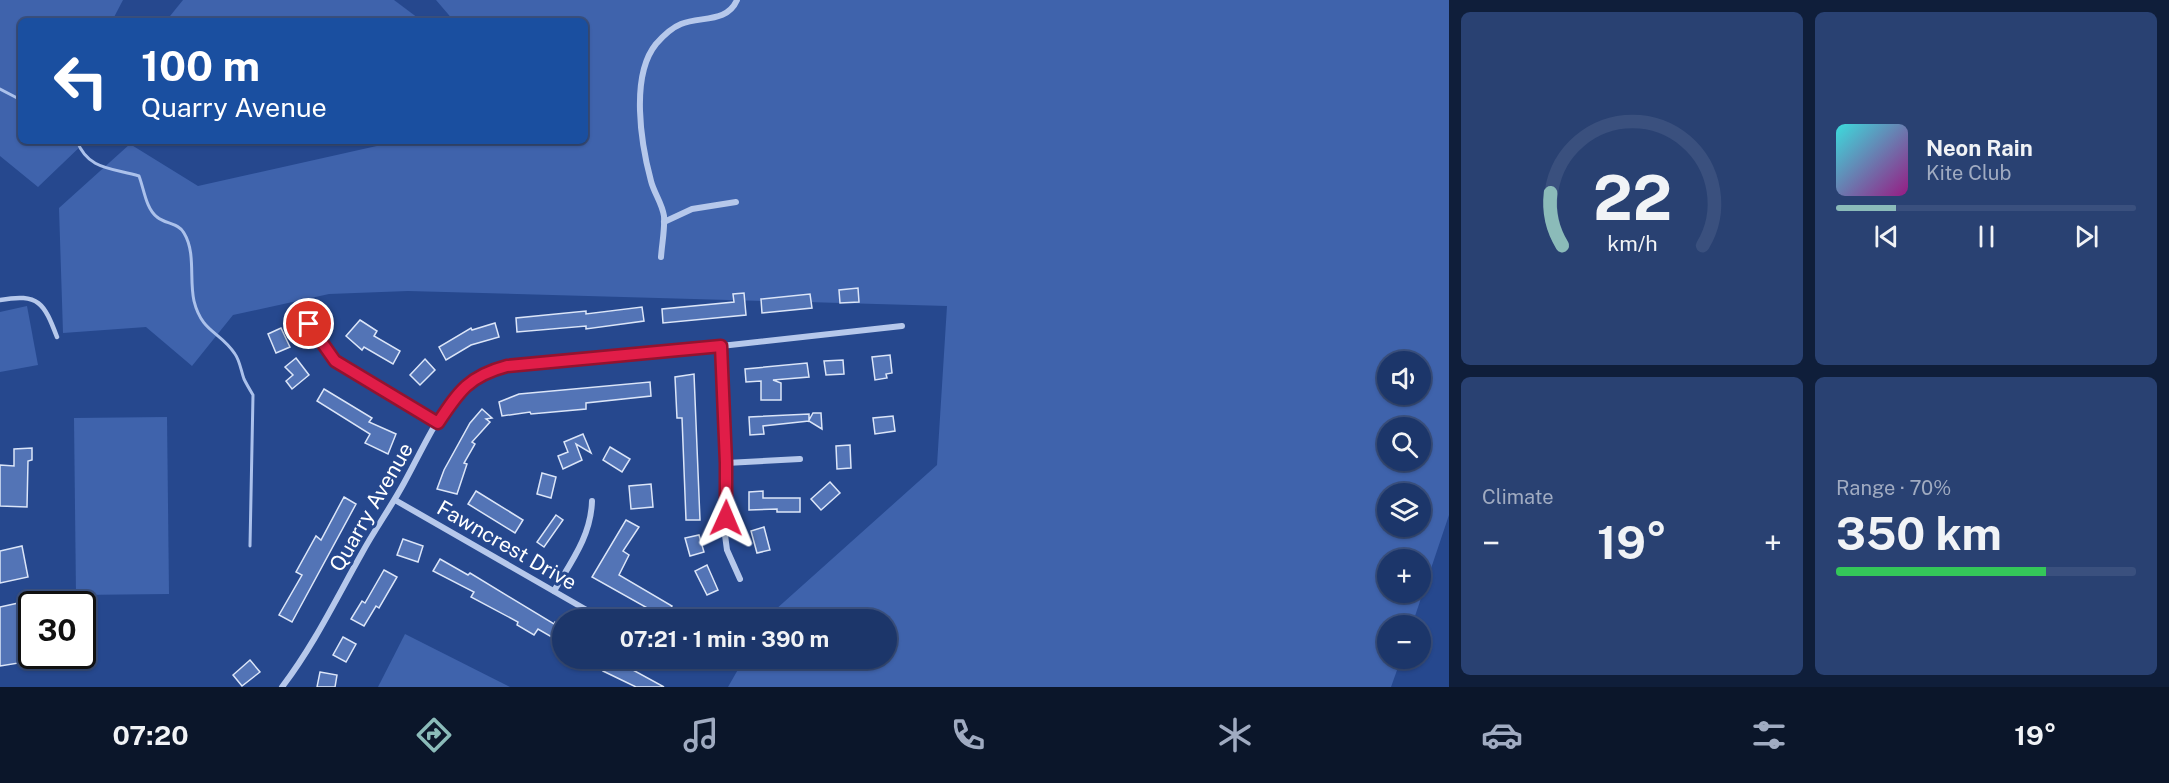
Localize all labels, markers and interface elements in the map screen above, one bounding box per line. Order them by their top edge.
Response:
text: 100 m [141,41,260,90]
icon: left [42,42,120,120]
text: Quarry Avenue [141,91,327,123]
text: Neon Rain [1926,135,2033,161]
text: 22 [1592,161,1672,234]
text: Kite Club [1926,161,2011,185]
icon: previous [1870,220,1903,253]
icon: pause [1970,220,2003,253]
icon: next [2070,220,2103,253]
text: km/h [1607,231,1657,256]
pin [283,298,334,349]
icon: arrive [292,307,325,340]
map controls [1377,351,1431,669]
button: sound [1377,351,1431,405]
button: search [1377,417,1431,471]
street label: Quarry Avenue [324,438,418,576]
text: Range · 70% [1836,476,1951,500]
button: layers [1377,483,1431,537]
text: Climate [1482,485,1554,509]
position arrow [694,486,758,550]
street label: Fawncrest Drive [433,495,581,595]
text: 350 km [1836,507,2002,560]
text: 19° [1597,516,1667,569]
text: − [1482,524,1500,562]
text: + [1764,524,1782,562]
button: + [1377,549,1431,603]
speed limit sign: 30 [18,591,96,669]
button: − [1377,615,1431,669]
text: 07:21 · 1 min · 390 m [620,626,829,652]
icon: directions [413,714,455,756]
icon: music [680,714,722,756]
icon: phone [947,714,989,756]
icon: climate [1214,714,1256,756]
icon: car [1481,714,1523,756]
icon: filters [1748,714,1790,756]
text: 07:20 [112,719,189,751]
text: 19° [2014,719,2056,751]

